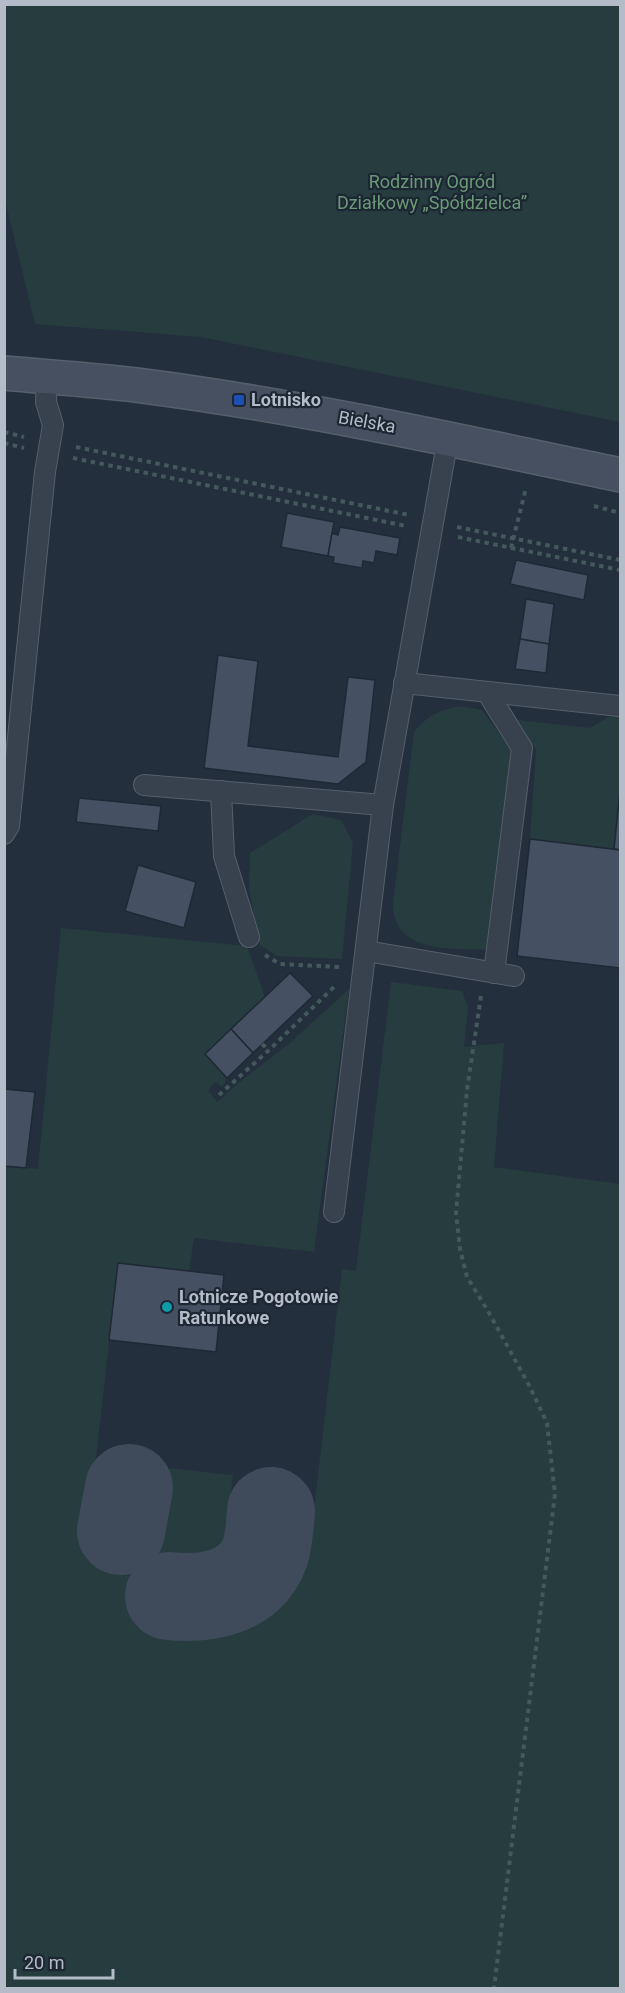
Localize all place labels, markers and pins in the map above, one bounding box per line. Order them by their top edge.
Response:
place label: Lotnisko [251,389,321,410]
marker: Lotnisko [232,393,246,407]
place label: Lotnicze Pogotowie Ratunkowe [179,1286,339,1328]
marker: Lotnicze Pogotowie Ratunkowe [160,1300,174,1314]

